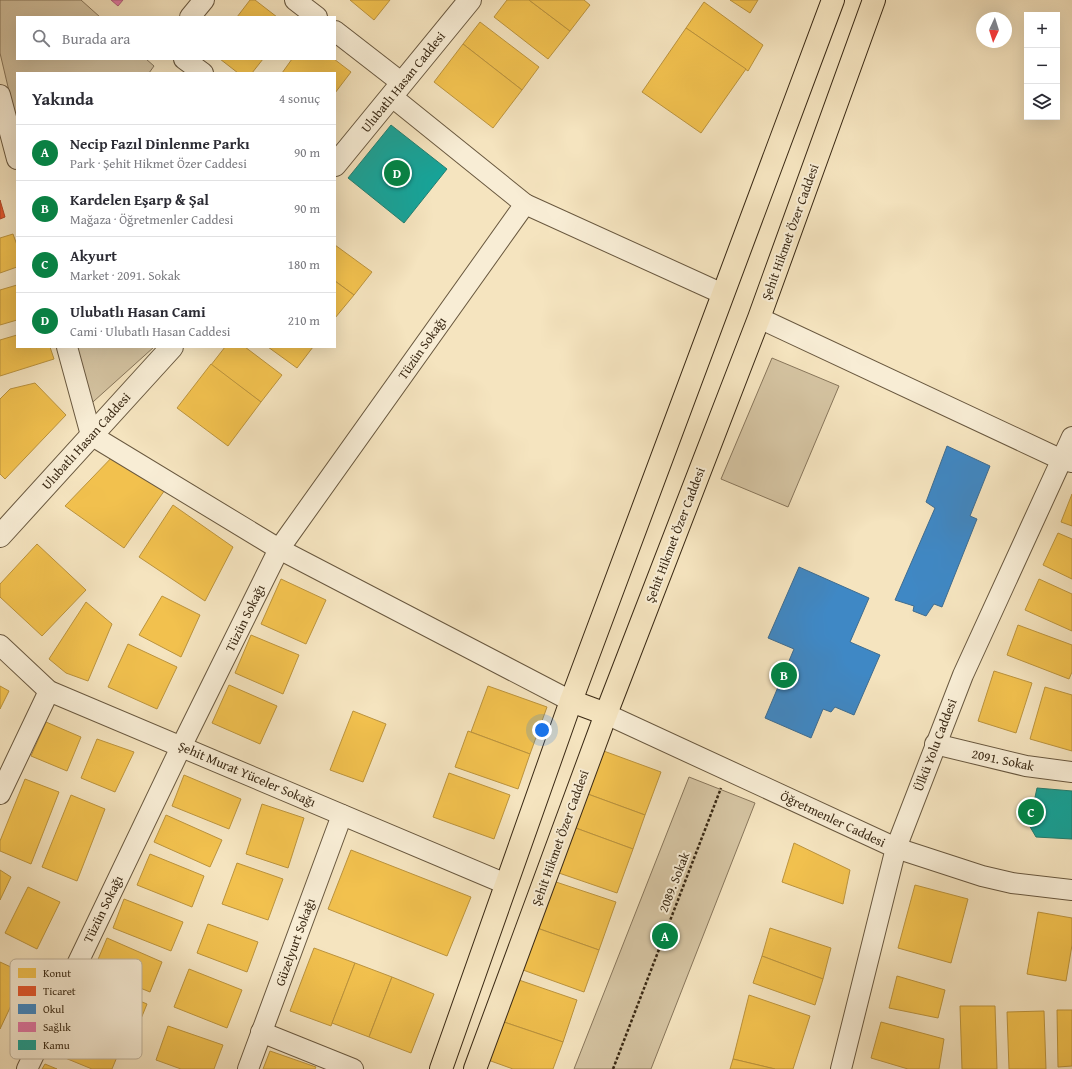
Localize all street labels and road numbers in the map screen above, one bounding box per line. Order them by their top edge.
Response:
street label: Ulubatlı Hasan Caddesi [356,27,450,137]
street label: Şehit Hikmet Özer Caddesi [756,161,824,303]
street label: Tüzün Sokağı [393,312,451,383]
street label: Ulubatlı Hasan Caddesi [37,388,135,494]
street label: Şehit Hikmet Özer Caddesi [640,464,710,606]
street label: Tüzün Sokağı [220,581,270,655]
street label: Ülkü Yolu Caddesi [909,696,962,794]
street label: Şehit Murat Yüceler Sokağı [175,736,319,812]
street label: 2091. Sokak [970,744,1036,776]
street label: Şehit Hikmet Özer Caddesi [526,767,594,909]
street label: Öğretmenler Caddesi [777,786,889,852]
street label: 2089. Sokak [654,849,694,915]
street label: Tüzün Sokağı [78,872,128,946]
street label: Güzelyurt Sokağı [270,895,320,989]

